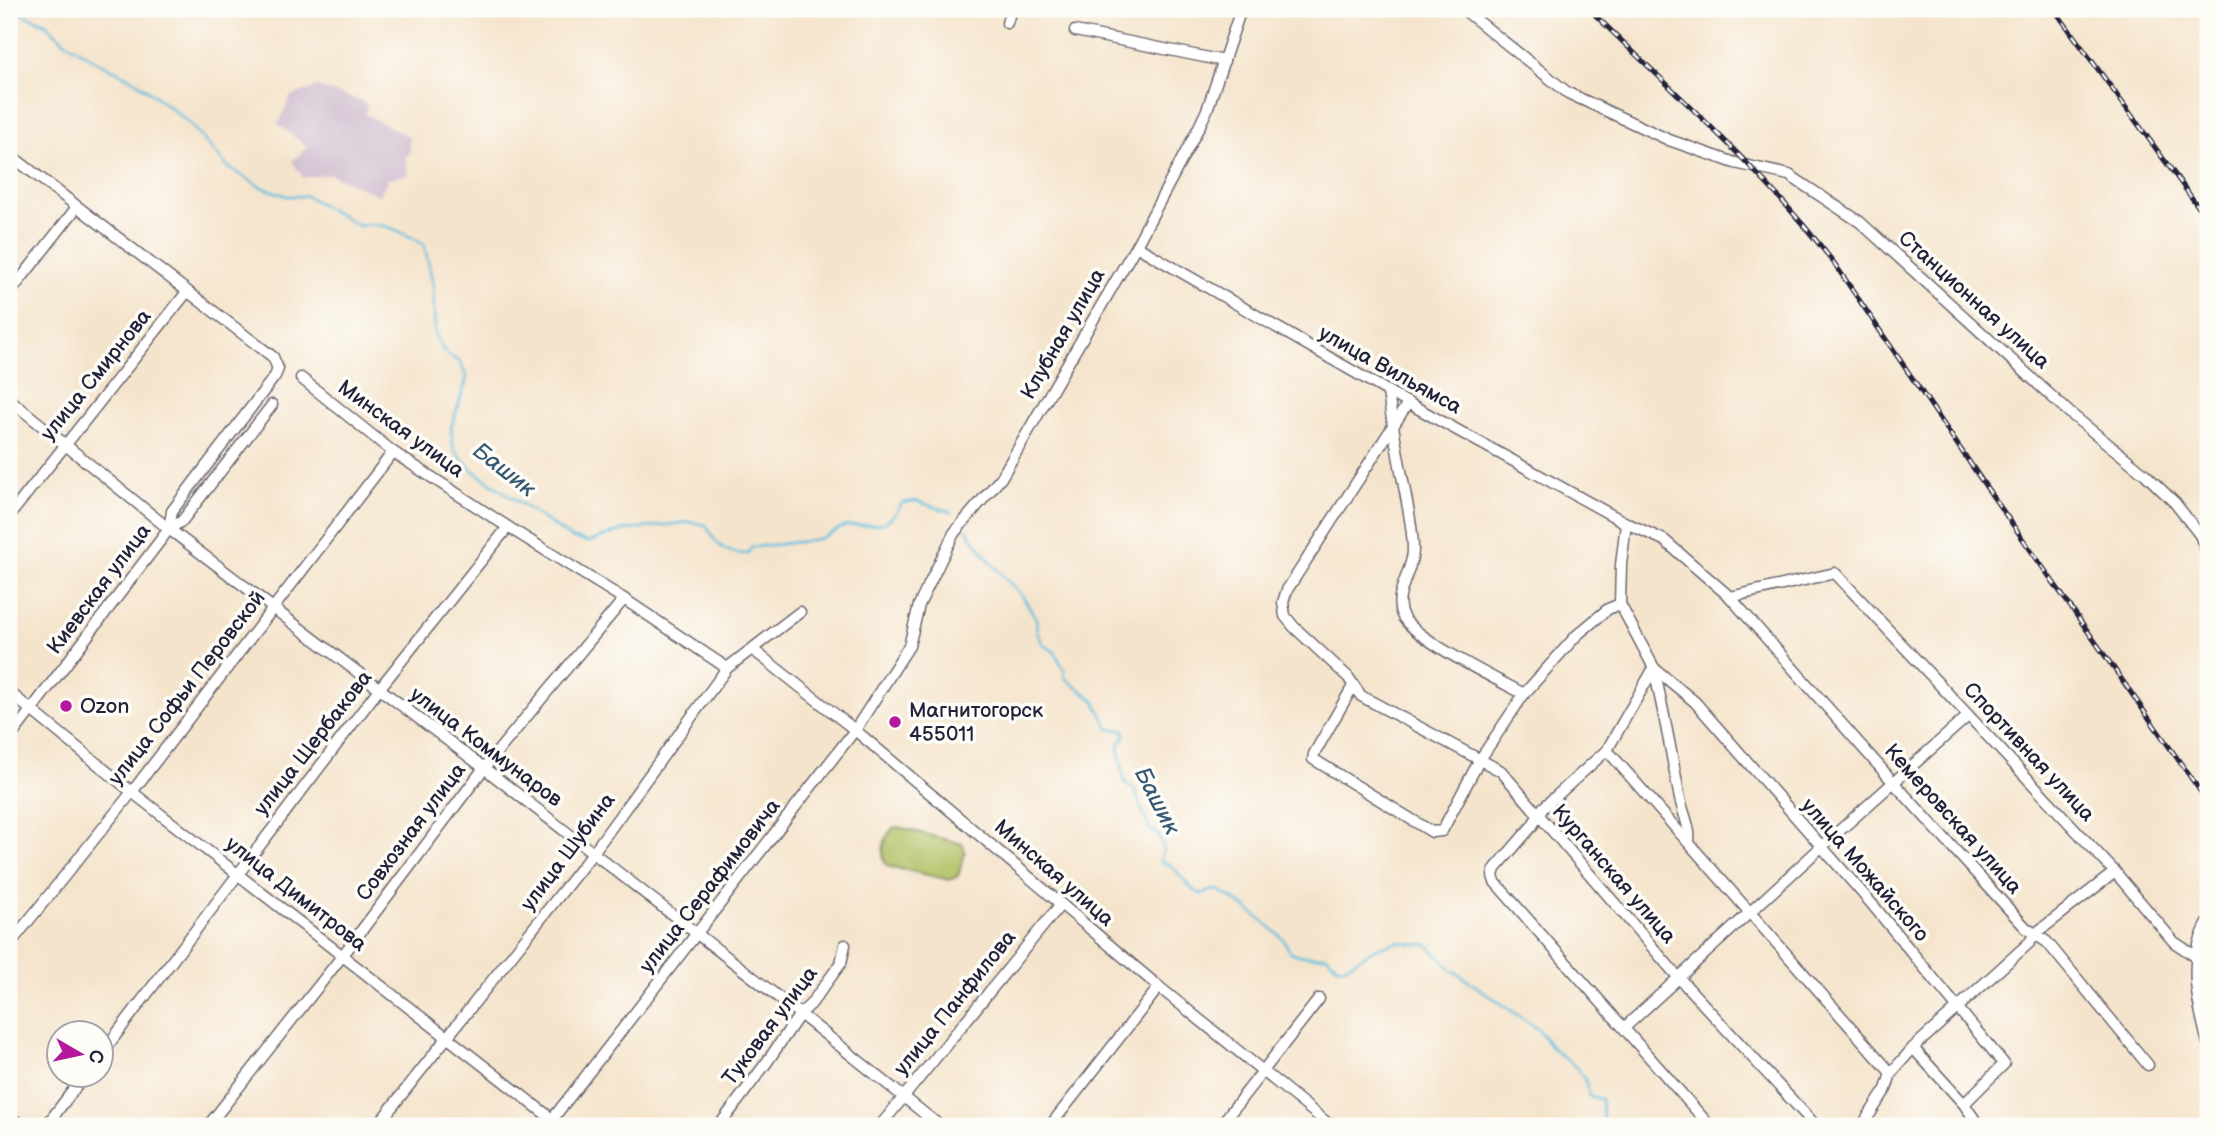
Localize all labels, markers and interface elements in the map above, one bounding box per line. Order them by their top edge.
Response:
street label: Станционная улица [1893,226,2055,375]
street label: Клубная улица [1016,264,1111,404]
street label: улица Смирнова [35,304,157,446]
street label: улица Вильямса [1314,320,1466,420]
street label: Минская улица [333,375,470,484]
water label: Башик [467,437,542,504]
street label: Киевская улица [42,518,157,659]
street label: улица Софьи Перовской [103,586,271,790]
street label: улица Щербакова [249,665,378,820]
street label: Спортивная улица [1958,677,2100,827]
street label: улица Коммунаров [405,682,567,812]
place label: Ozon [80,694,129,719]
marker: Ozon [58,698,74,714]
place label: Магнитогорск 455011 [909,698,1043,747]
marker: Магнитогорск 455011 [887,714,903,730]
street label: Кемеровская улица [1879,739,2027,900]
street label: Совхозная улица [351,758,471,906]
water label: Башик [1128,762,1186,840]
street label: улица Шубина [515,788,621,916]
street label: улица Можайского [1796,793,1934,947]
street label: улица Серафимовича [634,794,786,978]
street label: Курганская улица [1547,799,1682,949]
street label: Минская улица [989,814,1119,932]
street label: улица Димитрова [221,831,372,957]
street label: улица Панфилова [889,925,1022,1081]
street label: Туковая улица [717,961,823,1090]
north arrow [46,1020,116,1090]
text: С [83,1048,108,1065]

